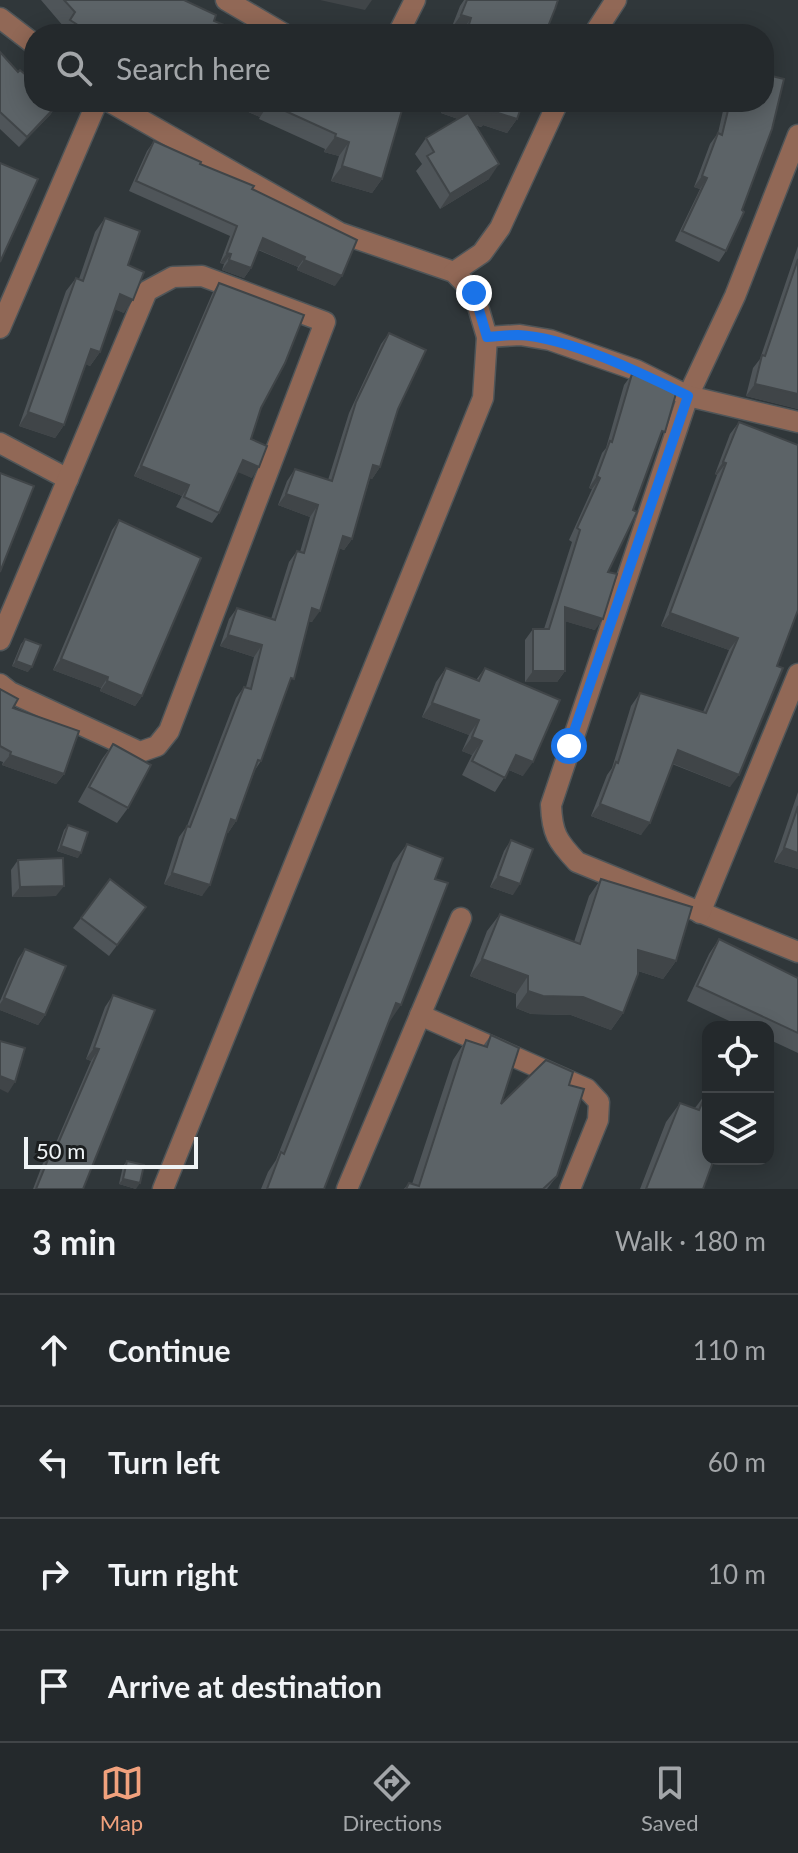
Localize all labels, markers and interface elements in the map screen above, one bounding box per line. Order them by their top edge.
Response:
search box [24,24,774,112]
icon: search [52,46,96,90]
text: Search here [116,50,271,86]
route end [456,275,492,311]
route start [551,728,587,764]
map controls [702,1021,774,1165]
button: locate [702,1021,774,1093]
button: layers [702,1093,774,1165]
scale bar [24,1133,198,1169]
text: 50 m [36,1137,85,1164]
text: 3 min [32,1221,116,1262]
text: Walk · 180 m [615,1225,766,1257]
icon: ahead [32,1328,76,1372]
text: Continue [108,1332,231,1368]
text: 110 m [693,1334,766,1366]
icon: left [32,1440,76,1484]
text: Turn left [108,1444,220,1480]
text: 60 m [708,1446,766,1478]
icon: right [32,1552,76,1596]
text: Turn right [108,1556,238,1592]
text: 10 m [708,1558,766,1590]
icon: arrive [32,1664,76,1708]
text: Arrive at destination [108,1668,382,1704]
tab: Map [100,1761,144,1836]
tab: Directions [343,1761,442,1836]
tab: Saved [641,1761,698,1836]

